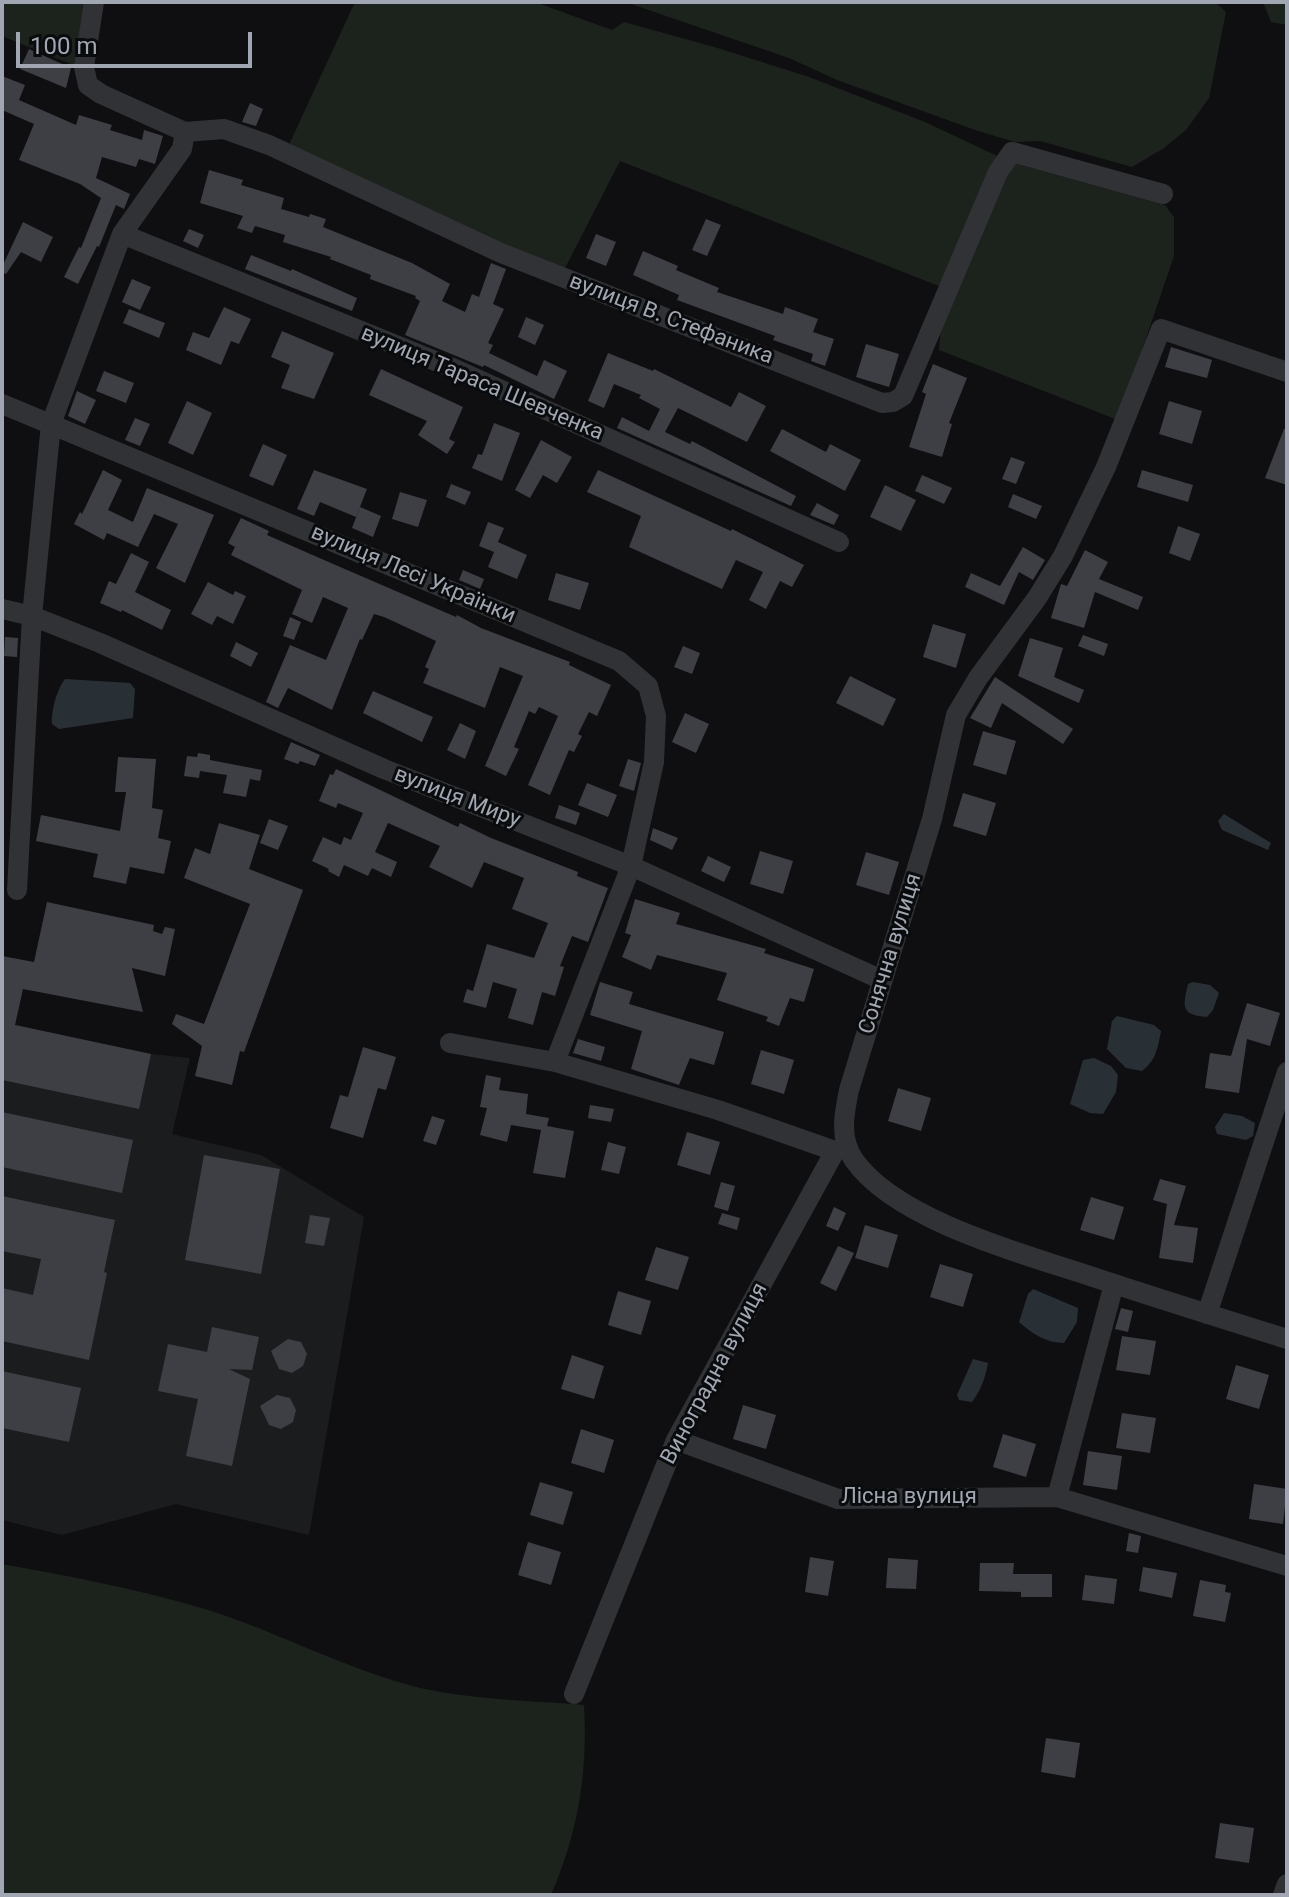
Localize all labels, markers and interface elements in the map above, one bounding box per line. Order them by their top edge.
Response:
scale bar [20,16,256,66]
text: 100 m [30,32,97,60]
street label: вулиця В. Стефаника [565,269,777,371]
street label: вулиця Тараса Шевченка [357,321,607,447]
street label: вулиця Лесі Українки [307,520,519,630]
street label: вулиця Миру [390,762,524,834]
street label: Сонячна вулиця [854,870,928,1038]
street label: Виноградна вулиця [656,1279,774,1469]
street label: Лісна вулиця [841,1484,977,1510]

